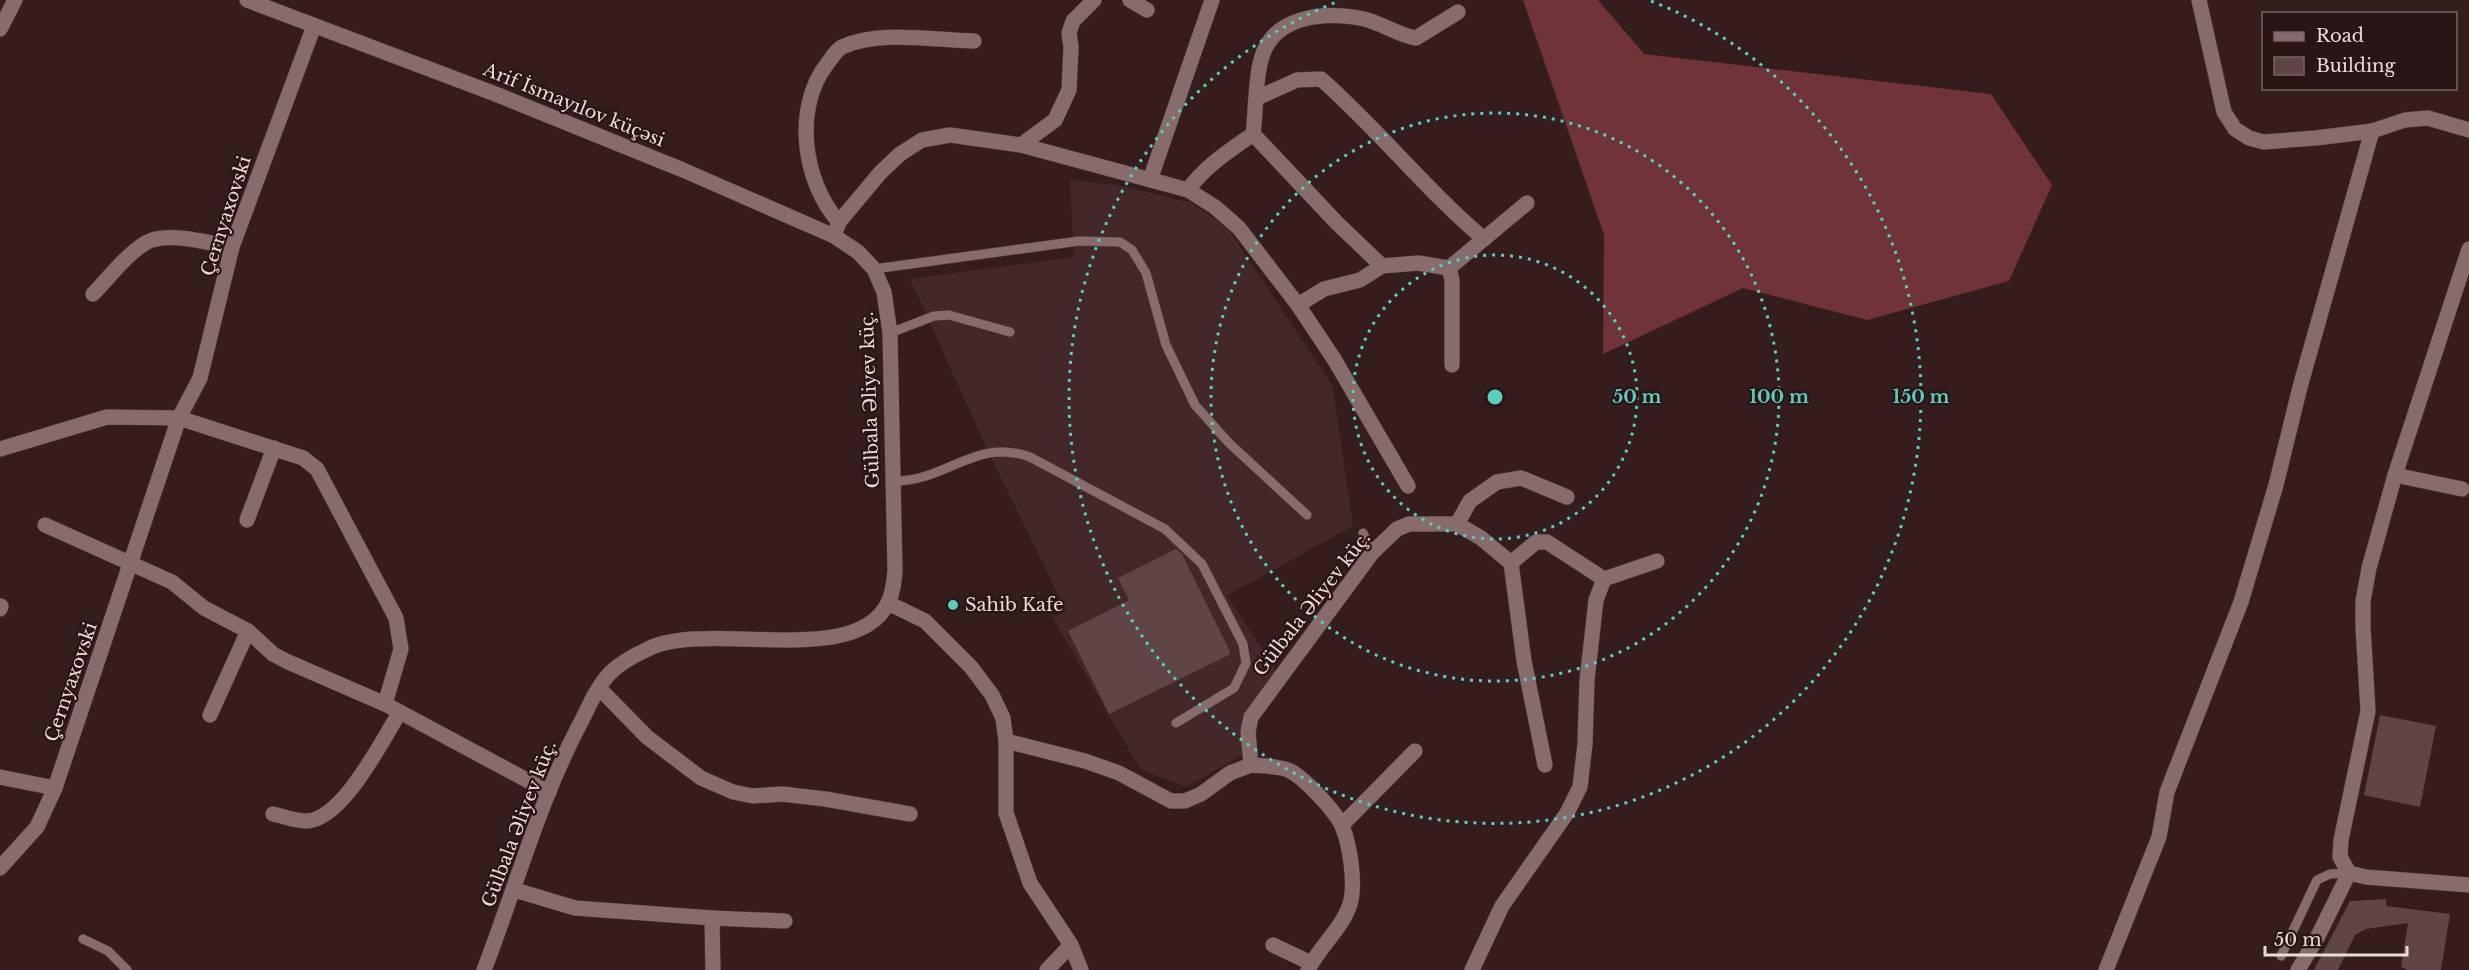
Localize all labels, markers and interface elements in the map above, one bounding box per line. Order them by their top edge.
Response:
legend [2262,12,2457,90]
text: Road [2316,25,2364,47]
text: Building [2316,55,2395,77]
street label: Arif İsmayılov küçəsi [479,57,668,151]
street label: Çernyaxovski [196,153,256,279]
street label: Gülbala Əliyev küç. [856,311,884,489]
text: 50 m [1613,386,1662,408]
text: 100 m [1749,386,1809,408]
text: 150 m [1893,386,1950,408]
centre of rings [1485,387,1505,407]
street label: Gülbala Əliyev küç. [1249,528,1375,680]
place label: Sahib Kafe [965,594,1064,616]
marker: Sahib Kafe [946,598,960,612]
street label: Çernyaxovski [40,619,102,745]
street label: Gülbala Əliyev küç. [477,738,561,910]
scale bar [2265,919,2408,957]
text: 50 m [2274,929,2322,951]

